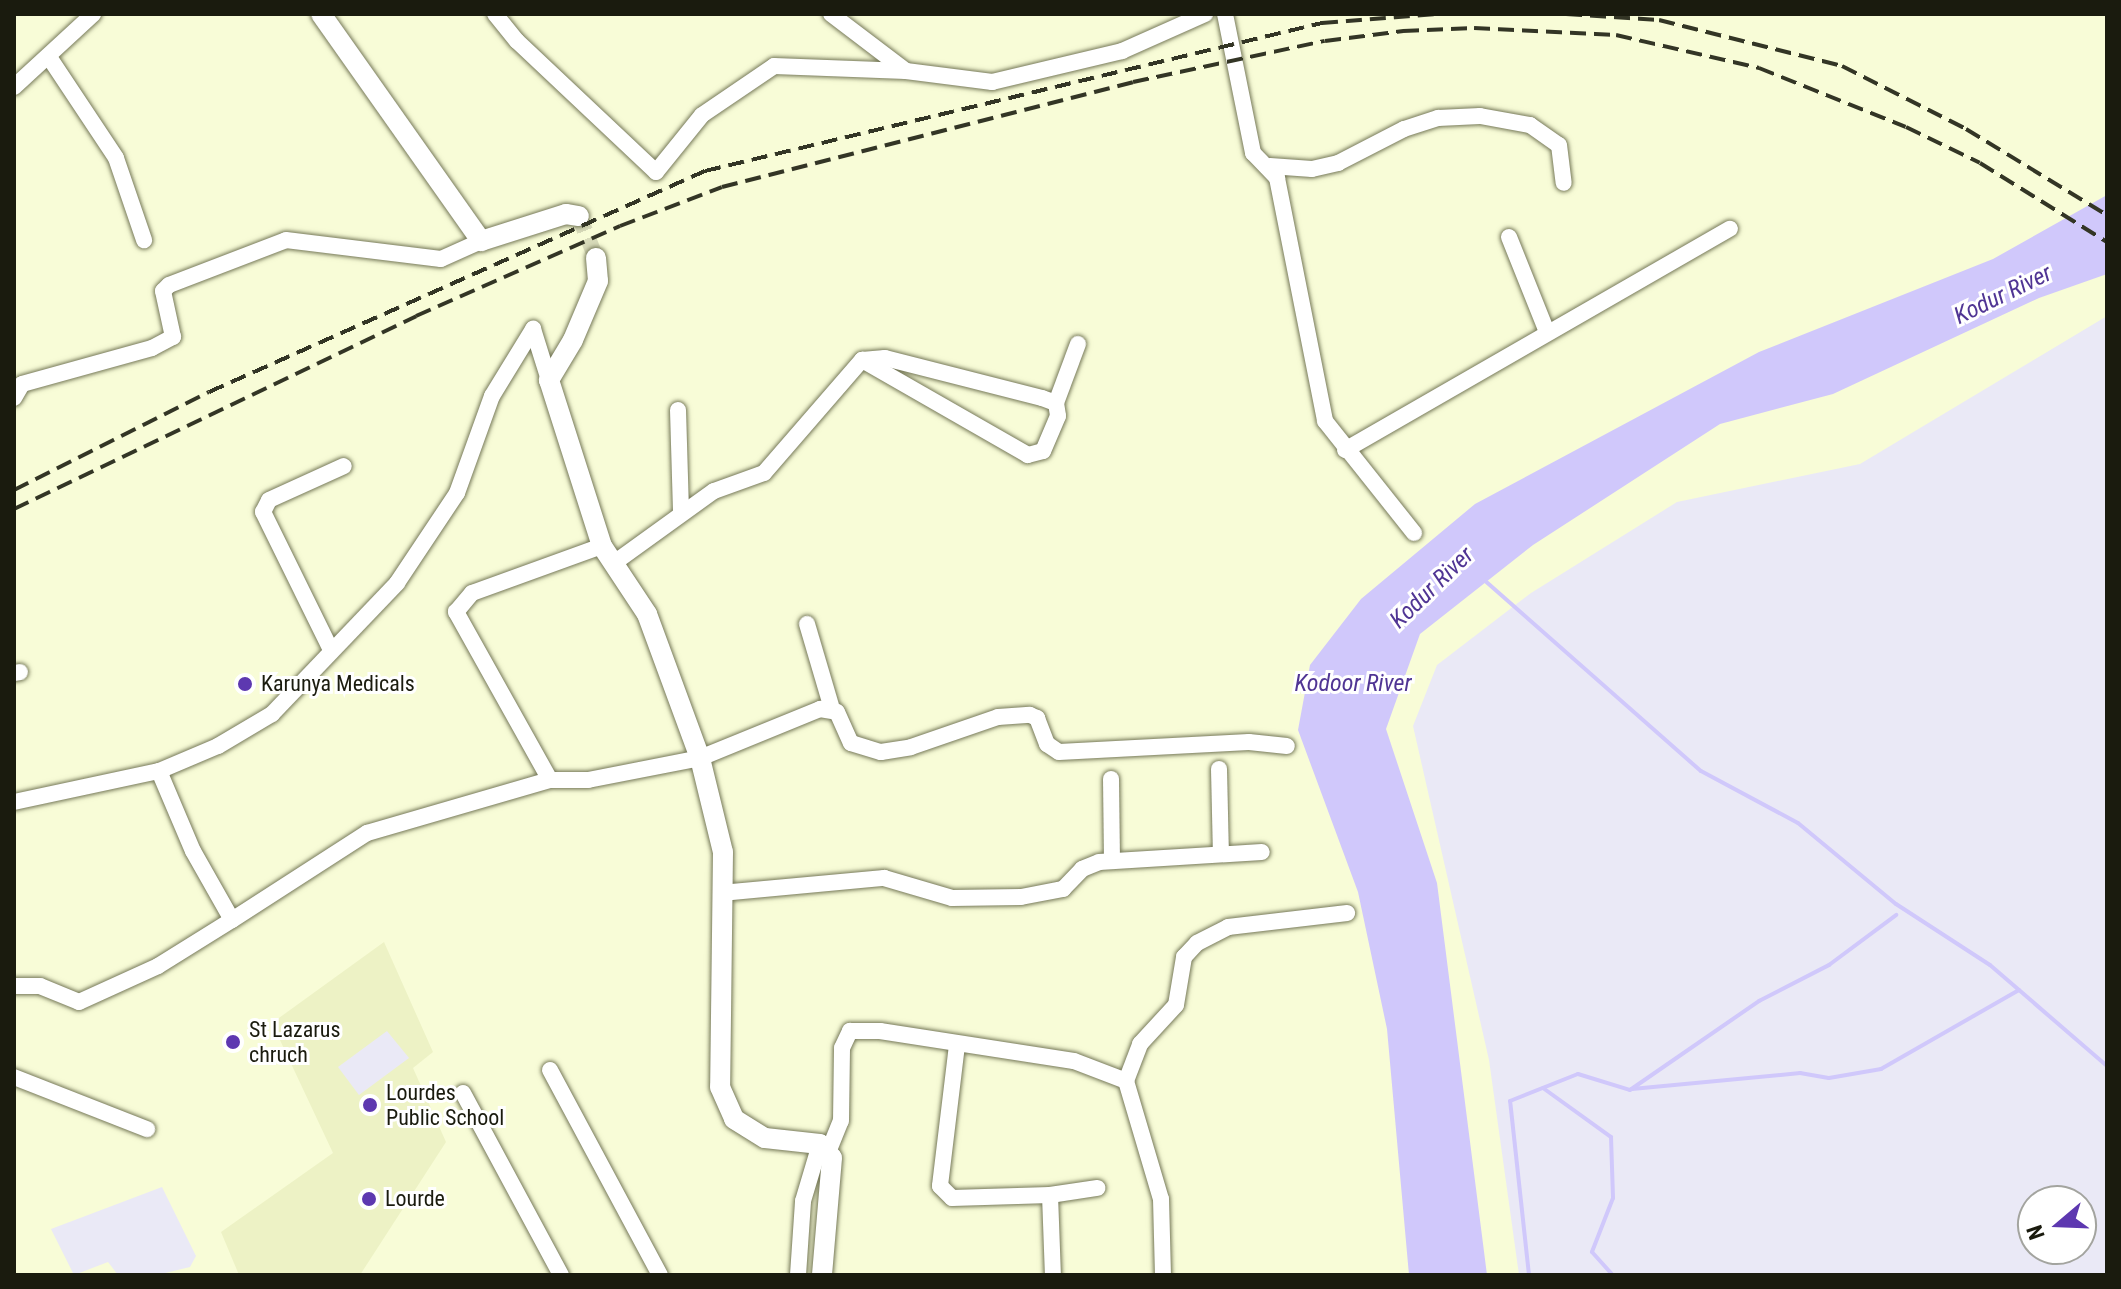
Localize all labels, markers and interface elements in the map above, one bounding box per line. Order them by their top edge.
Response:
water label: Kodur River [1950,259,2056,331]
water label: Kodur River [1384,541,1480,635]
water label: Kodoor River [1294,670,1412,698]
place label: Karunya Medicals [261,671,415,697]
marker: Karunya Medicals [236,675,254,693]
place label: St Lazarus chruch [249,1016,341,1068]
marker: St Lazarus chruch [224,1033,242,1051]
place label: Lourdes Public School [386,1079,504,1130]
marker: Lourdes Public School [361,1096,379,1114]
north arrow [2017,1185,2097,1265]
place label: Lourde [385,1186,445,1212]
marker: Lourde [360,1190,378,1208]
text: N [2022,1222,2050,1243]

